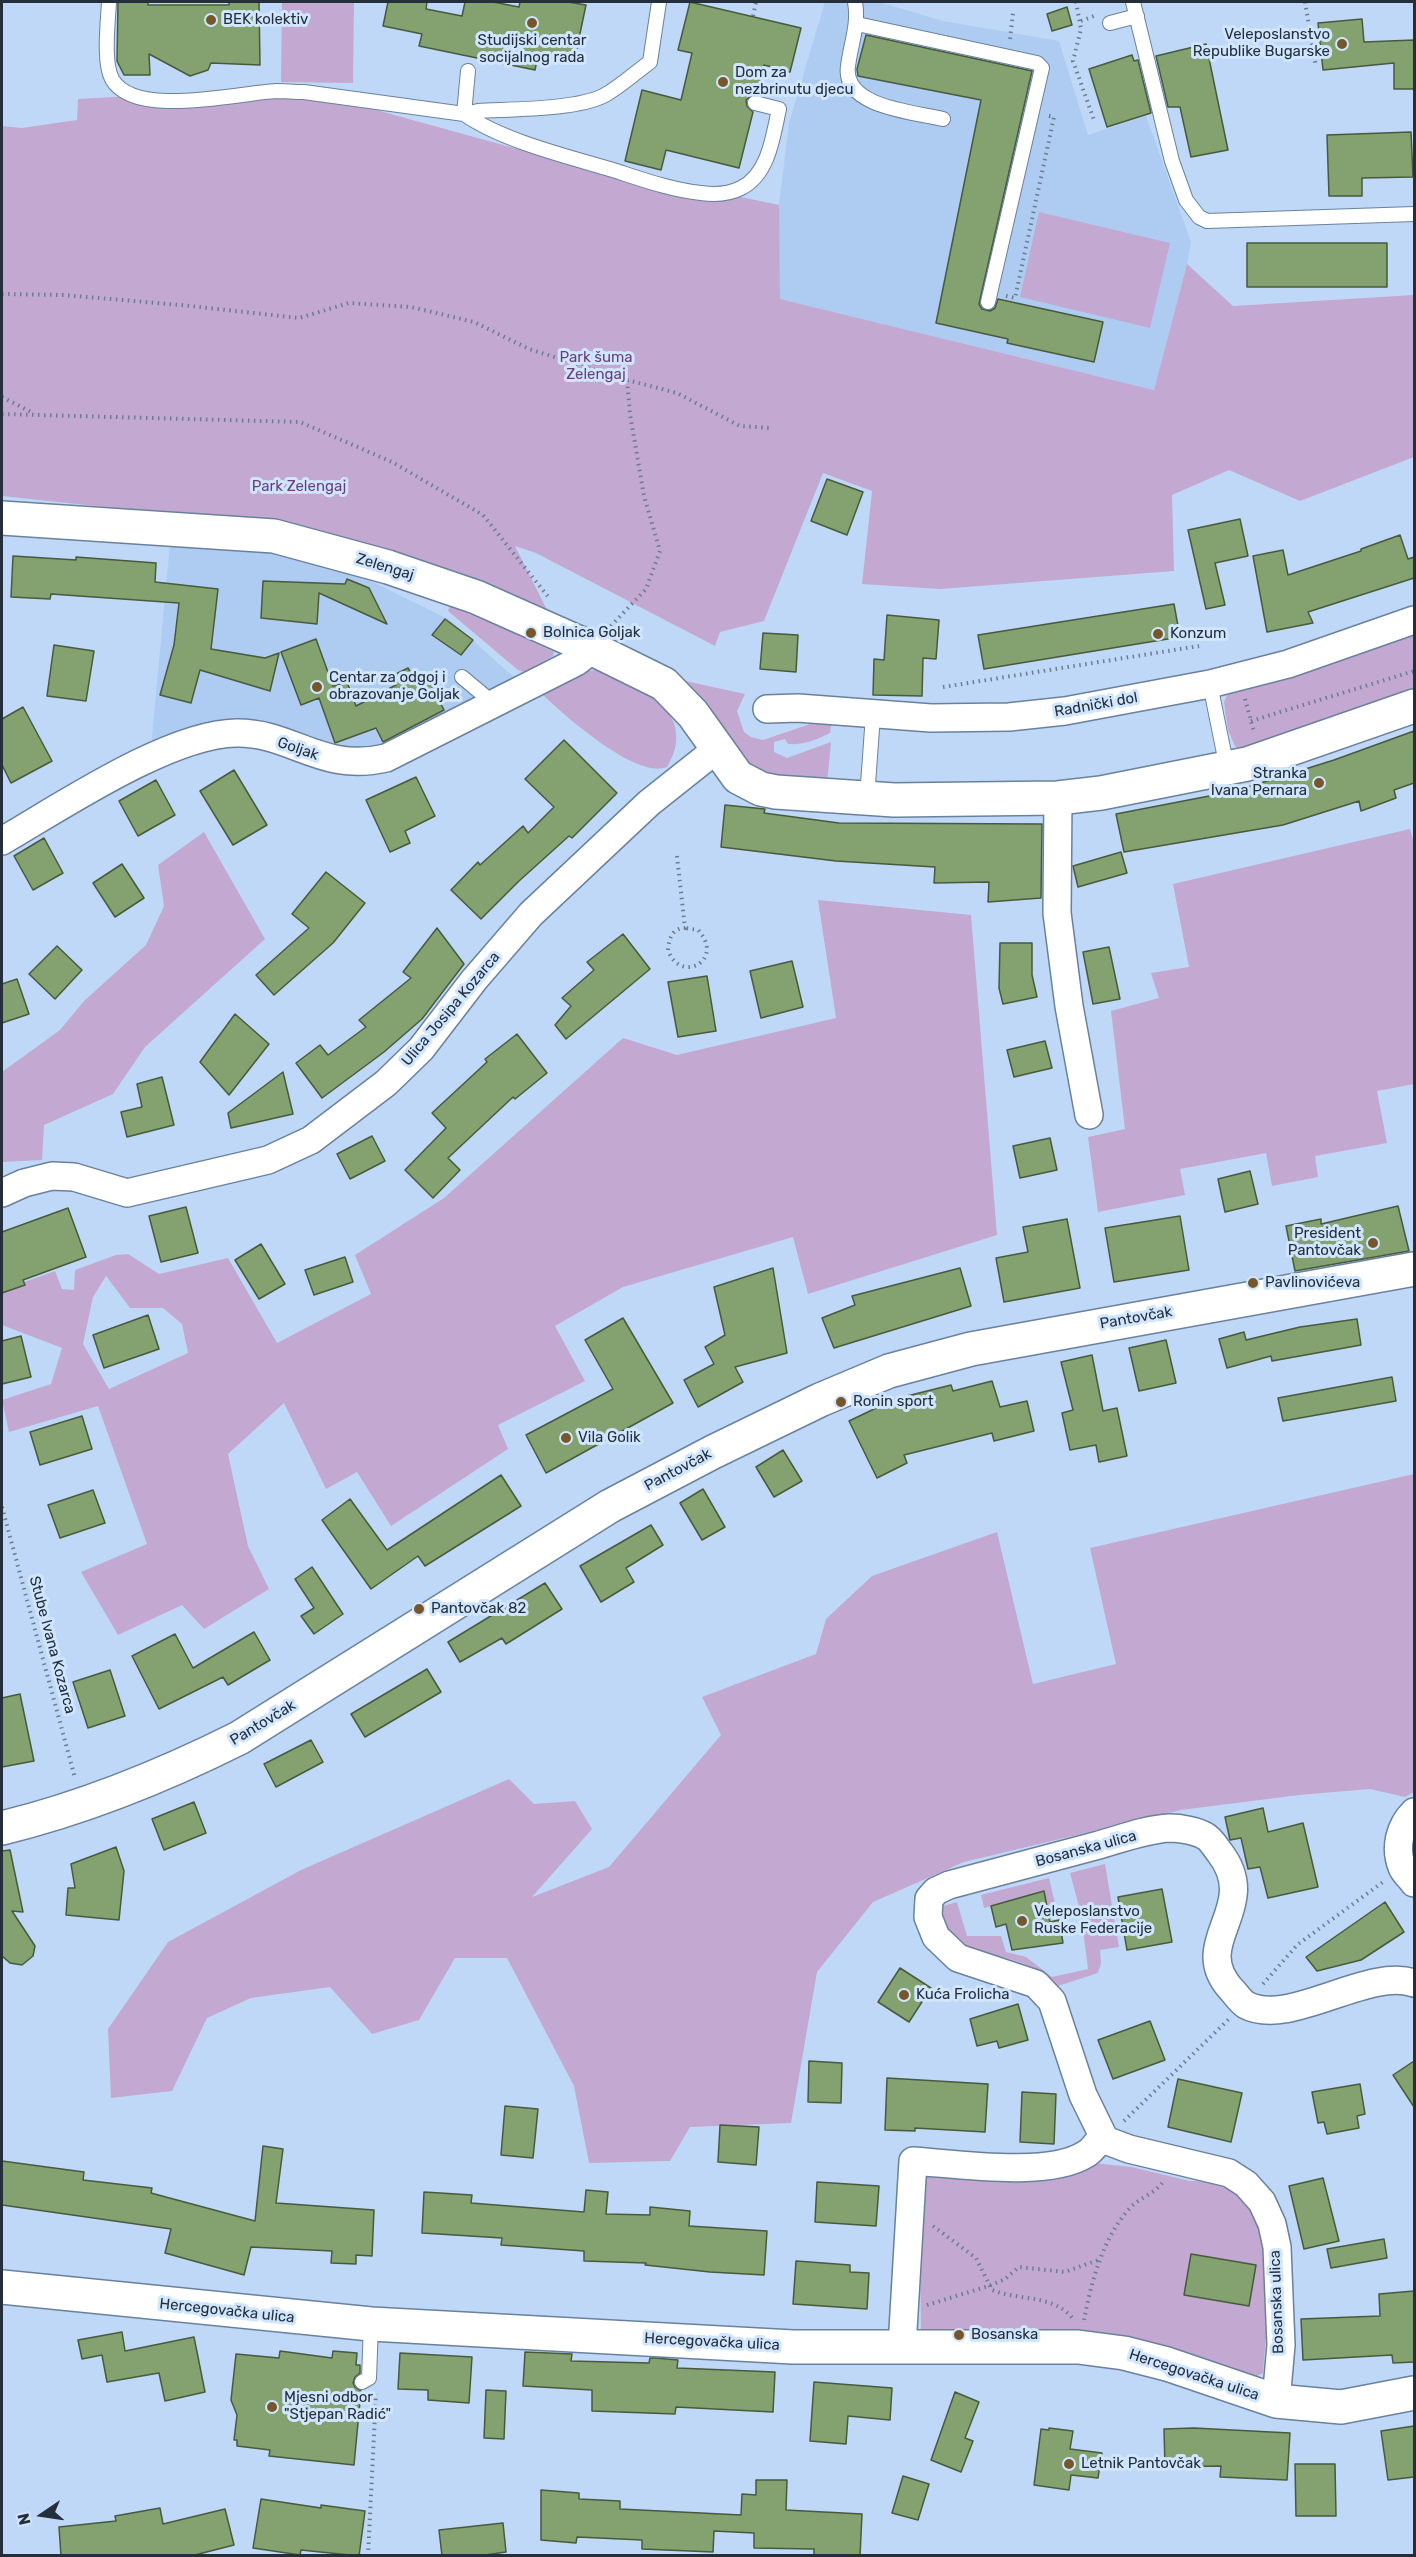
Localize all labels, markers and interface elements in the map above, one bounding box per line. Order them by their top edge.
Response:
place label: BEK kolektiv [223,11,308,29]
marker: BEK kolektiv [204,13,218,27]
marker: Studijski centar socijalnog rada [525,16,539,30]
place label: Veleposlanstvo Republike Bugarske [1193,26,1330,61]
place label: Studijski centar socijalnog rada [478,32,586,67]
marker: Veleposlanstvo Republike Bugarske [1335,37,1349,51]
place label: Dom za nezbrinutu djecu [735,64,854,99]
marker: Dom za nezbrinutu djecu [716,75,730,89]
park label: Park šuma Zelengaj [559,349,633,384]
park label: Park Zelengaj [252,478,346,496]
street label: Zelengaj [354,550,416,584]
place label: Bolnica Goljak [543,624,641,642]
place label: Konzum [1170,625,1226,643]
marker: Bolnica Goljak [524,626,538,640]
marker: Konzum [1151,627,1165,641]
place label: Centar za odgoj i obrazovanje Goljak [329,669,460,704]
marker: Centar za odgoj i obrazovanje Goljak [310,680,324,694]
street label: Radnički dol [1053,689,1139,721]
street label: Goljak [275,734,321,764]
place label: Stranka Ivana Pernara [1211,765,1307,800]
marker: Stranka Ivana Pernara [1312,776,1326,790]
street label: Ulica Josipa Kozarca [398,948,504,1070]
place label: President Pantovčak [1288,1225,1361,1260]
marker: President Pantovčak [1366,1236,1380,1250]
place label: Pavlinovićeva [1265,1274,1360,1292]
marker: Pavlinovićeva [1246,1276,1260,1290]
street label: Pantovčak [1098,1303,1174,1333]
place label: Ronin sport [853,1393,934,1411]
marker: Ronin sport [834,1395,848,1409]
place label: Vila Golik [578,1429,641,1447]
marker: Vila Golik [559,1431,573,1445]
street label: Pantovčak [641,1445,715,1495]
street label: Stube Ivana Kozarca [25,1574,79,1716]
place label: Pantovčak 82 [431,1600,526,1618]
marker: Pantovčak 82 [412,1602,426,1616]
street label: Pantovčak [227,1696,299,1750]
street label: Bosanska ulica [1034,1827,1138,1871]
place label: Veleposlanstvo Ruske Federacije [1034,1903,1152,1938]
marker: Veleposlanstvo Ruske Federacije [1015,1914,1029,1928]
place label: Kuća Frolicha [916,1986,1010,2004]
marker: Kuća Frolicha [897,1988,911,2002]
street label: Bosanska ulica [1266,2250,1288,2354]
street label: Hercegovačka ulica [159,2295,295,2327]
place label: Bosanska [971,2326,1038,2344]
marker: Bosanska [952,2328,966,2342]
street label: Hercegovačka ulica [644,2329,780,2355]
street label: Hercegovačka ulica [1127,2345,1261,2405]
place label: Mjesni odbor "Stjepan Radić" [284,2389,391,2424]
marker: Mjesni odbor "Stjepan Radić" [265,2400,279,2414]
place label: Letnik Pantovčak [1081,2455,1201,2473]
marker: Letnik Pantovčak [1062,2457,1076,2471]
north arrow [12,2485,72,2545]
text: N [13,2511,35,2527]

